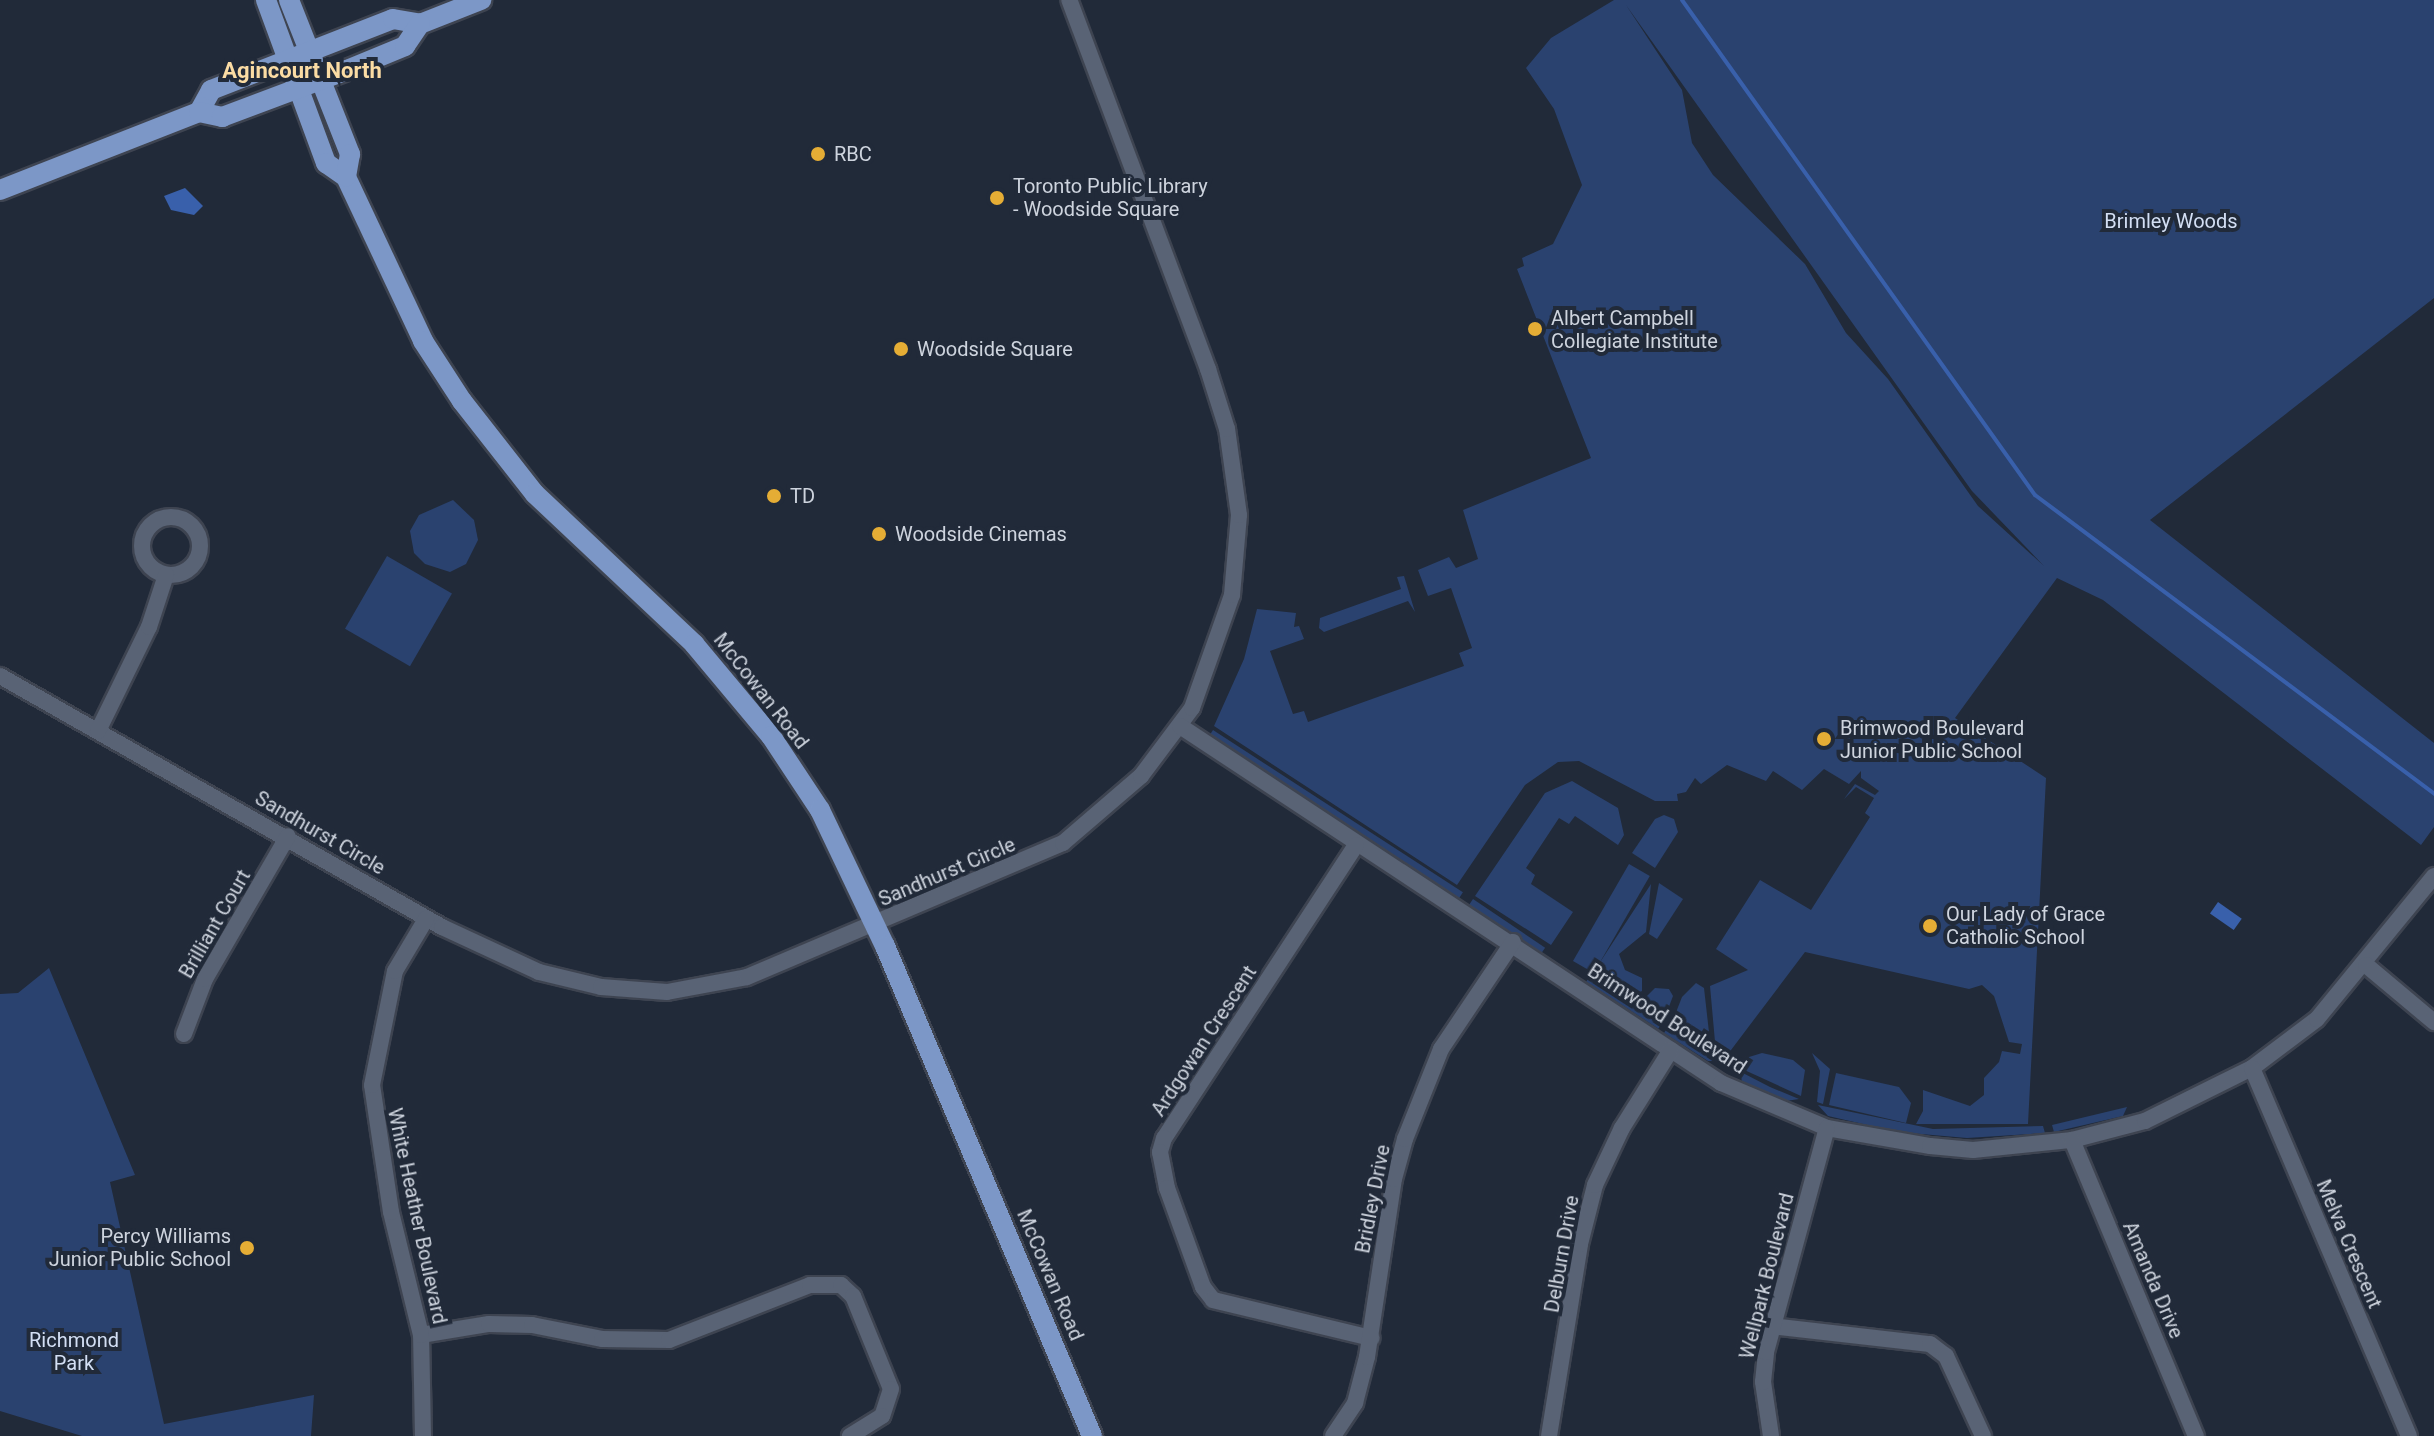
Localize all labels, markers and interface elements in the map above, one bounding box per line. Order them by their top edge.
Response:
district label: Agincourt North [222,58,382,84]
place label: RBC [834,142,872,166]
marker: RBC [809,145,827,163]
place label: Toronto Public Library - Woodside Square [1013,174,1208,221]
marker: Toronto Public Library - Woodside Square [988,189,1006,207]
park label: Brimley Woods [2104,209,2238,233]
place label: Albert Campbell Collegiate Institute [1551,306,1718,353]
marker: Albert Campbell Collegiate Institute [1526,320,1544,338]
place label: Woodside Square [917,337,1073,361]
marker: Woodside Square [892,340,910,358]
place label: TD [790,484,815,508]
marker: TD [765,487,783,505]
place label: Woodside Cinemas [895,522,1067,546]
marker: Woodside Cinemas [870,525,888,543]
street label: McCowan Road [708,628,814,754]
place label: Brimwood Boulevard Junior Public School [1840,716,2024,763]
marker: Brimwood Boulevard Junior Public School [1815,730,1833,748]
street label: Sandhurst Circle [251,786,389,880]
street label: Sandhurst Circle [875,832,1019,912]
street label: Brilliant Court [174,865,256,983]
place label: Our Lady of Grace Catholic School [1946,902,2105,949]
marker: Our Lady of Grace Catholic School [1921,917,1939,935]
street label: Brimwood Boulevard [1583,959,1751,1079]
street label: Ardgowan Crescent [1146,961,1262,1121]
street label: White Heather Boulevard [382,1106,452,1326]
street label: Bridley Drive [1351,1143,1395,1255]
street label: Melva Crescent [2311,1176,2387,1312]
street label: Wellpark Boulevard [1735,1190,1799,1362]
street label: Delburn Drive [1540,1194,1584,1314]
street label: McCowan Road [1012,1206,1088,1344]
street label: Amanda Drive [2118,1218,2188,1342]
place label: Percy Williams Junior Public School [49,1224,231,1271]
marker: Percy Williams Junior Public School [238,1239,256,1257]
park label: Richmond Park [29,1329,119,1376]

